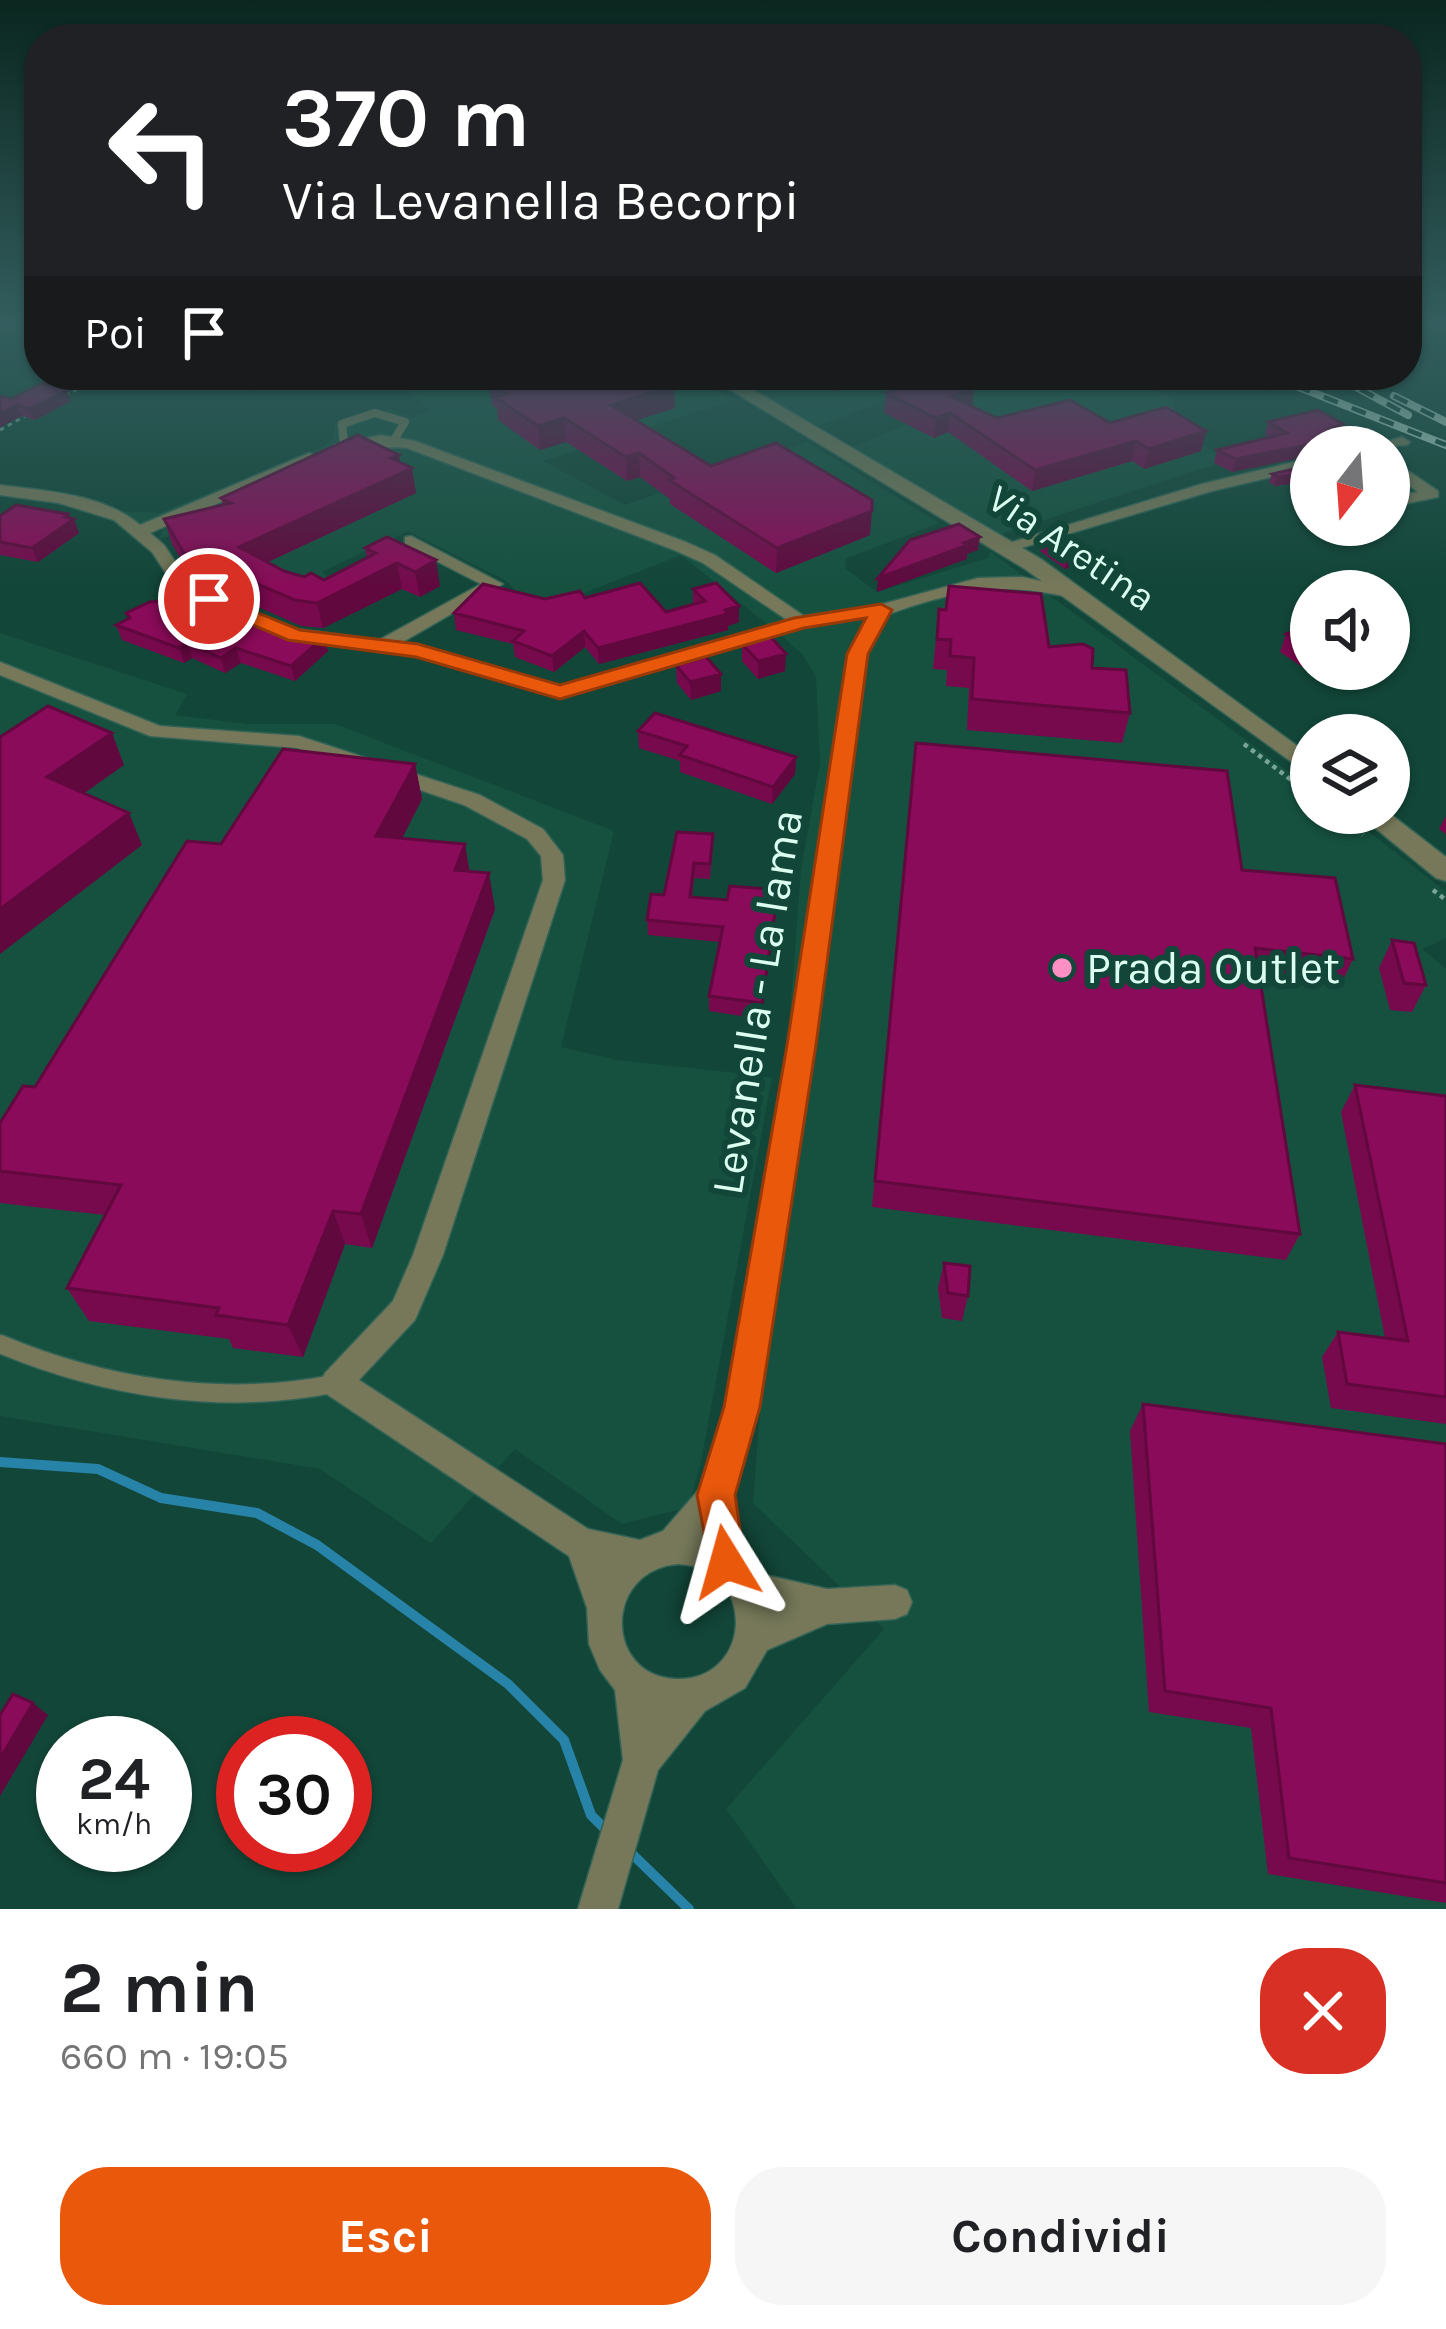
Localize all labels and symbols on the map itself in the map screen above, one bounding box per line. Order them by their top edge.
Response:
north arrow [1290,426,1410,546]
street label: Via Aretina [979,475,1165,621]
pin [158,548,260,650]
street label: Levanella - La lama [701,806,813,1198]
place label: Prada Outlet [1086,942,1340,994]
marker: Prada Outlet [1049,955,1075,981]
position arrow [663,1499,789,1625]
speed limit sign: 30 [216,1716,372,1872]

